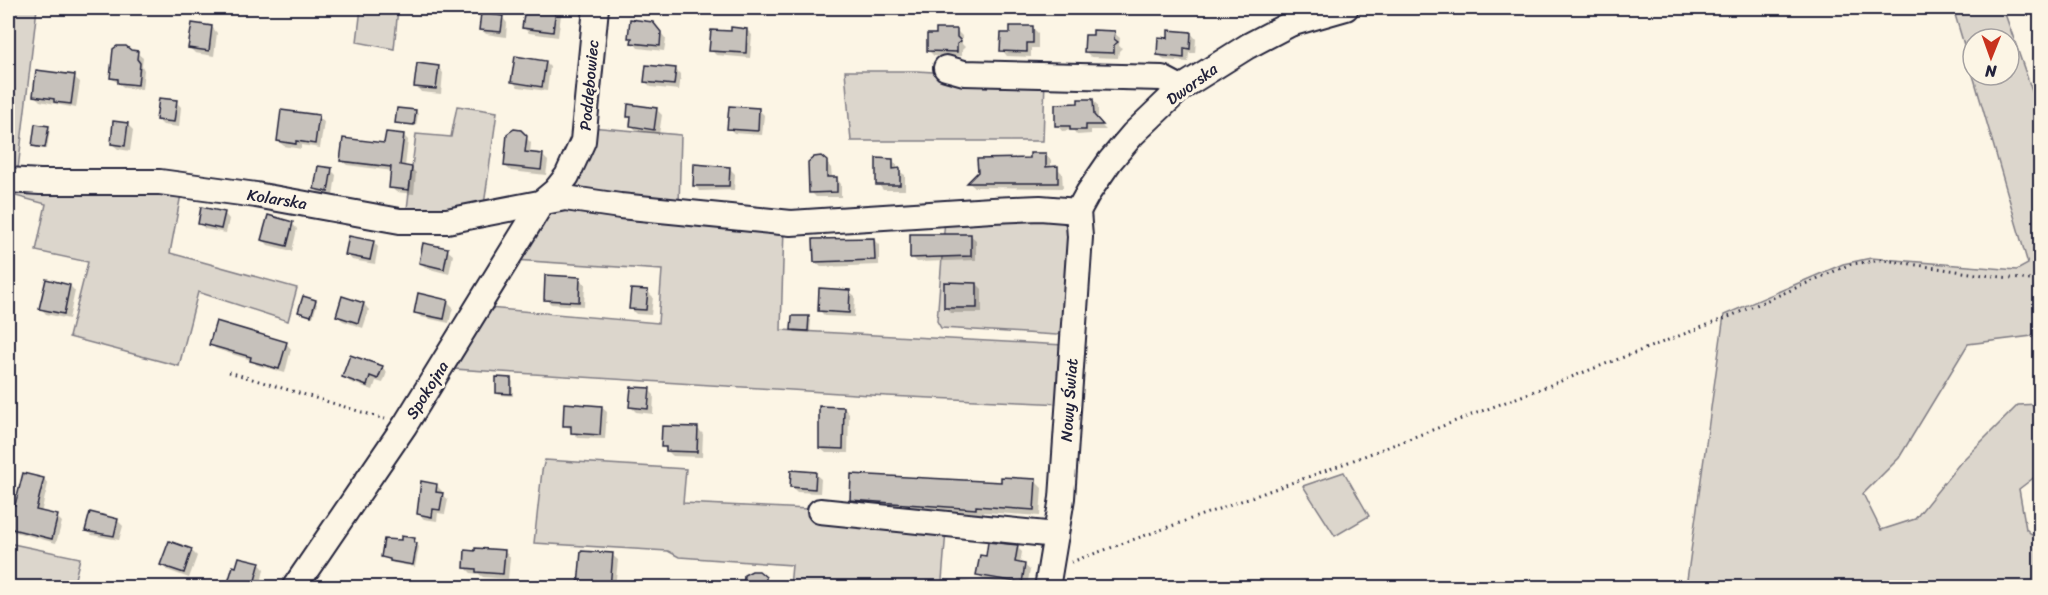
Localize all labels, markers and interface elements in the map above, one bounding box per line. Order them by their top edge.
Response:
north arrow [1961,27,2021,87]
street label: Poddębowiec [571,38,607,132]
street label: Dworska [1160,55,1225,113]
text: N [1984,57,1998,86]
street label: Kolarska [245,180,309,218]
street label: Spokojna [398,355,456,425]
street label: Nowy Świat [1052,357,1086,443]

